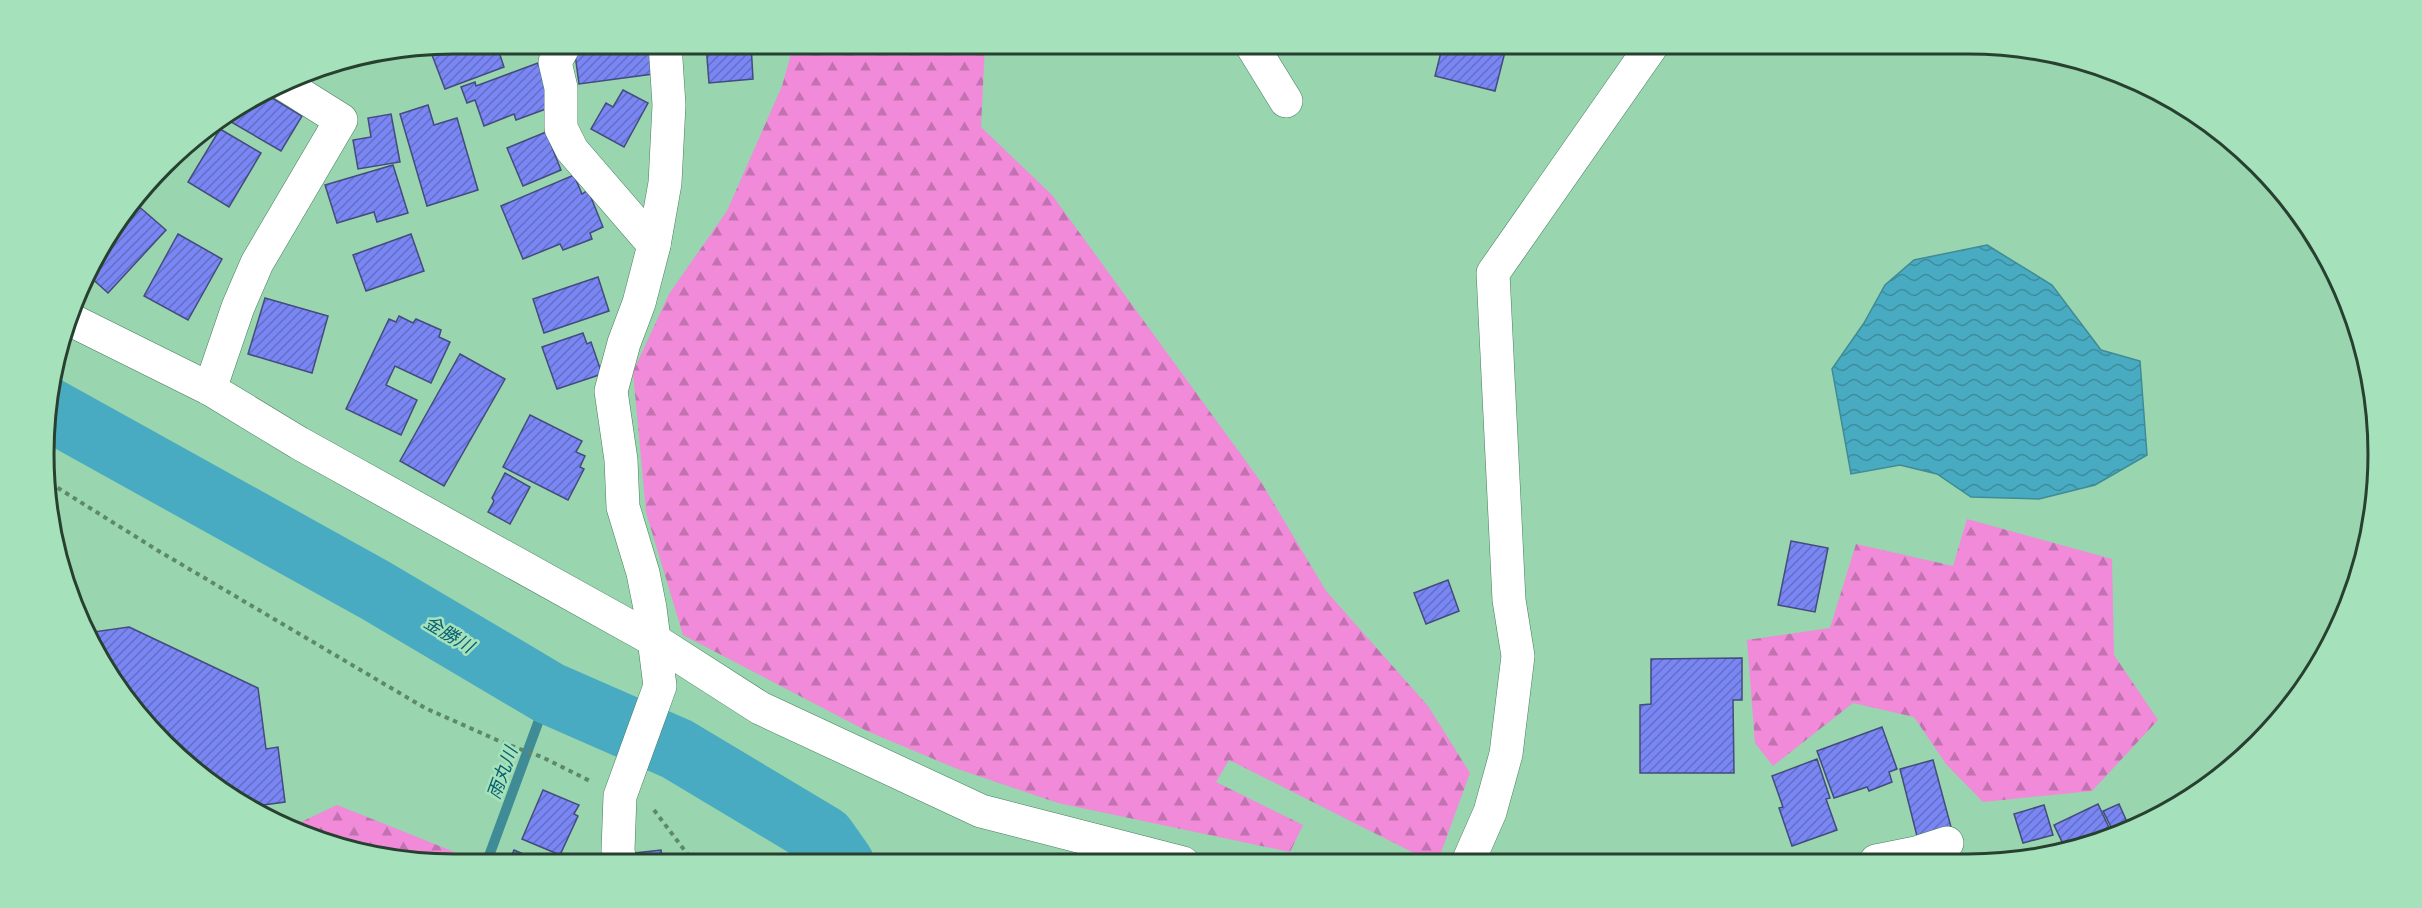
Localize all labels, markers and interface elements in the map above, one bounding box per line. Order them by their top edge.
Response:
water label: 金勝川 [420,611,479,658]
water label: 雨丸川 [483,742,522,802]

